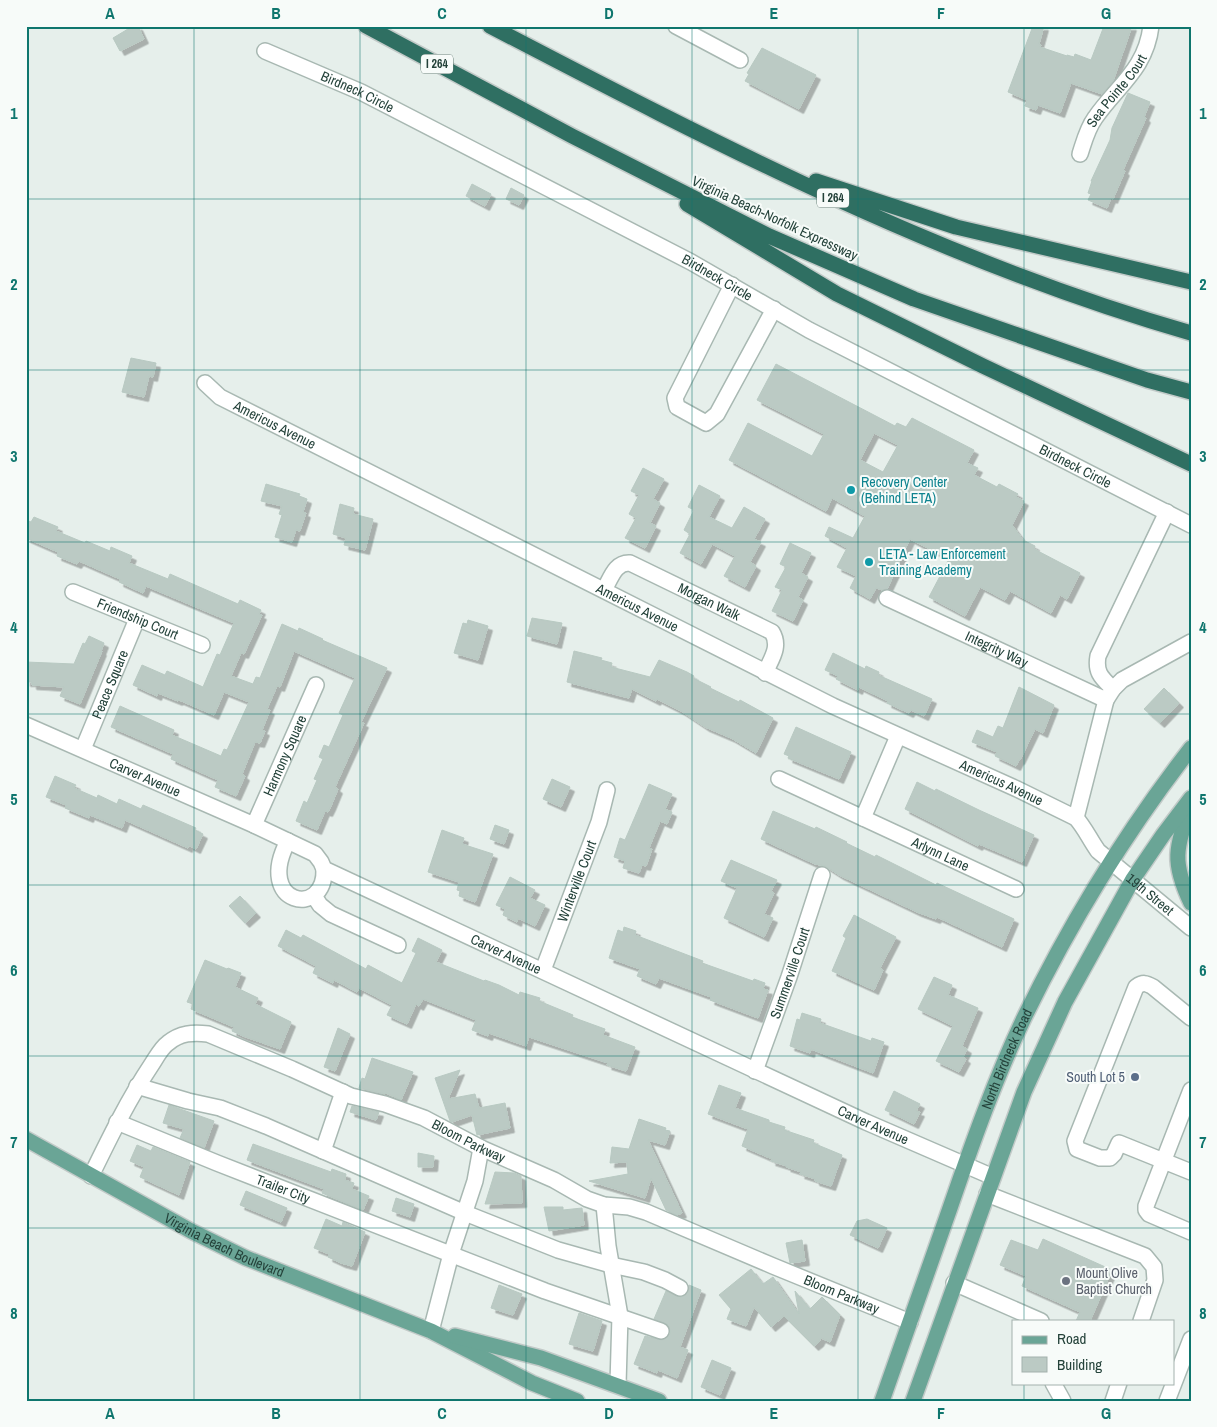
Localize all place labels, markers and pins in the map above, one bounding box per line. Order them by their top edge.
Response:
place label: Recovery Center (Behind LETA) [861,473,947,507]
marker: Recovery Center (Behind LETA) [845,484,857,496]
place label: LETA - Law Enforcement Training Academy [879,545,1006,579]
marker: LETA - Law Enforcement Training Academy [863,556,875,568]
place label: South Lot 5 [1066,1068,1125,1086]
marker: South Lot 5 [1129,1071,1141,1083]
place label: Mount Olive Baptist Church [1076,1264,1152,1298]
marker: Mount Olive Baptist Church [1060,1275,1072,1287]

